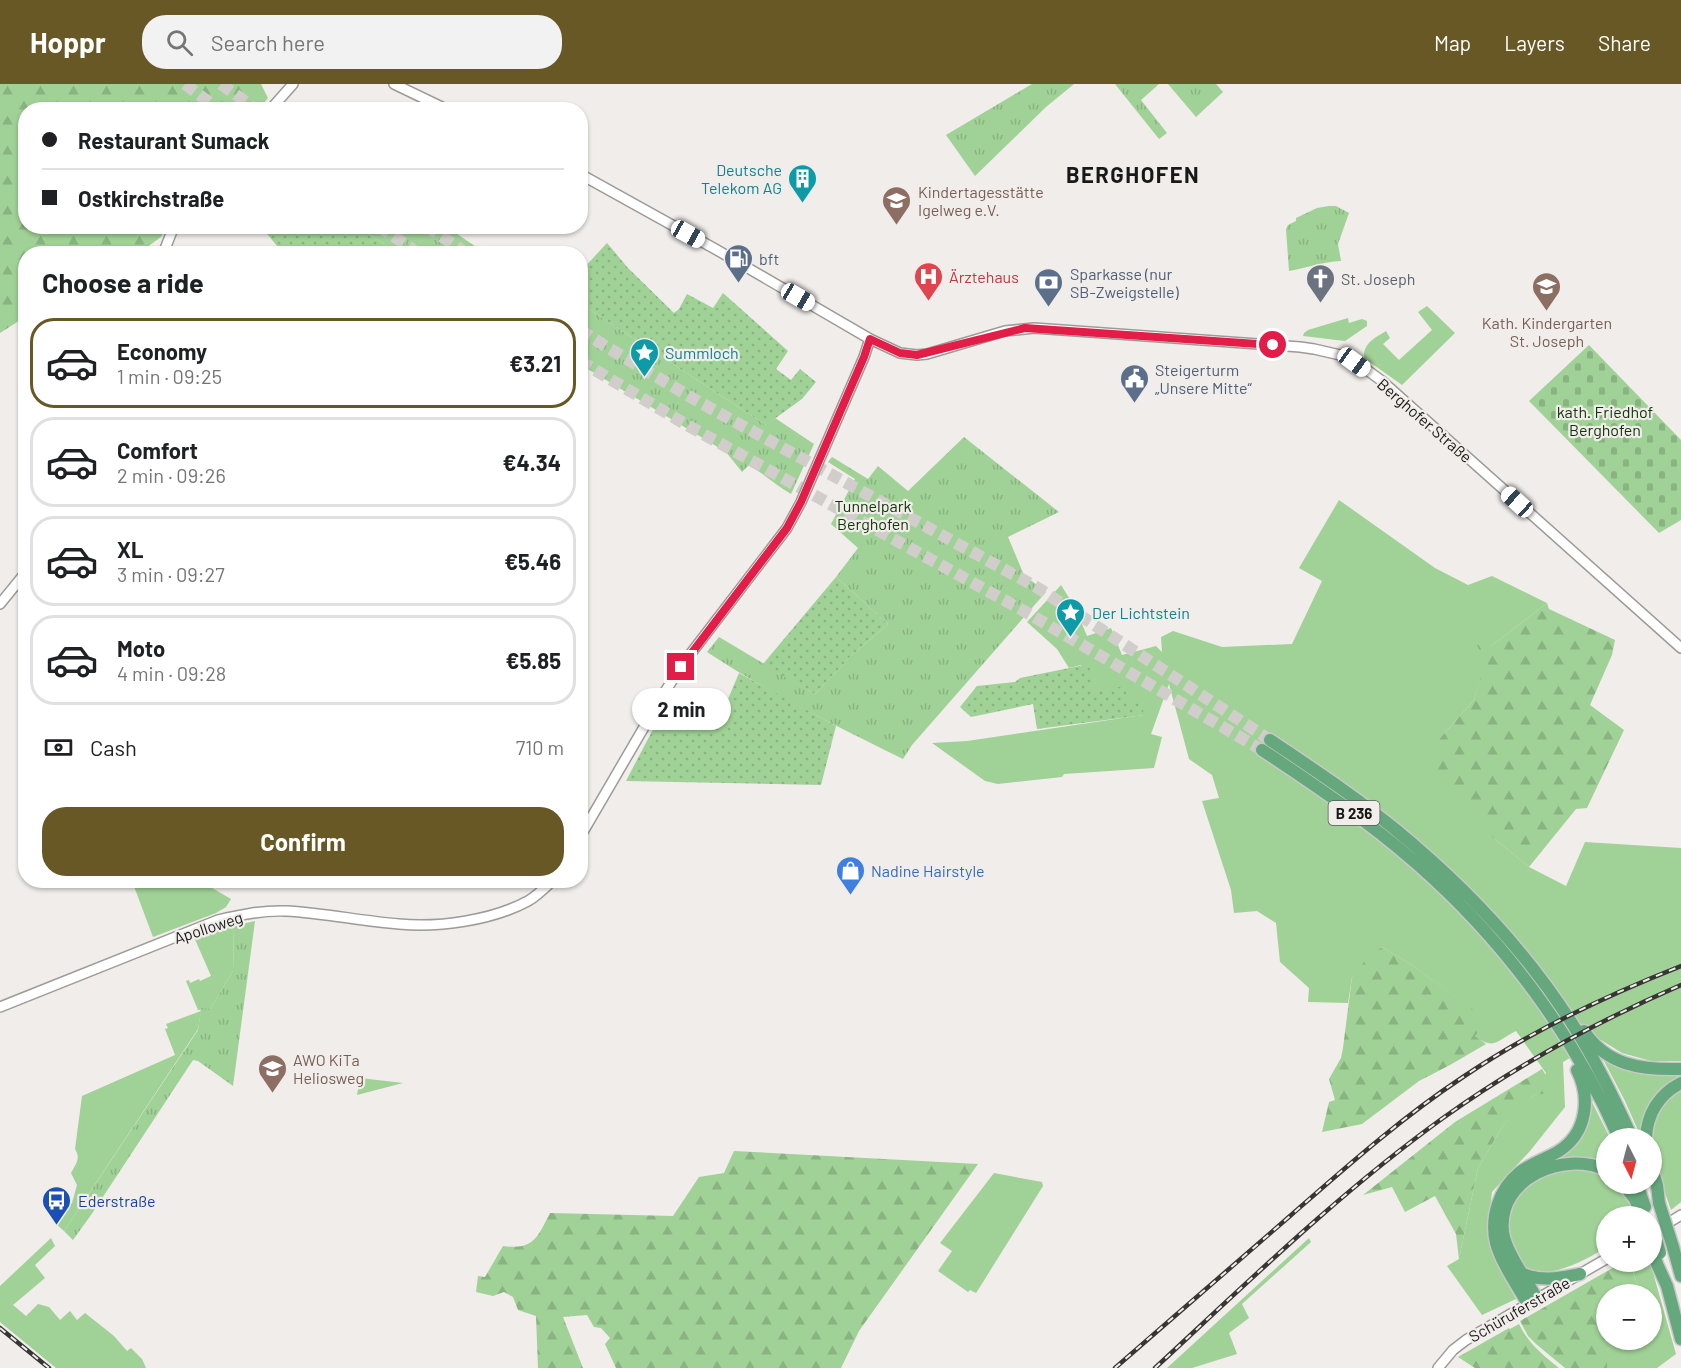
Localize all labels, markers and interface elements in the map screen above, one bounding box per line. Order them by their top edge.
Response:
search box [142,15,562,69]
text: Hoppr [30,25,106,59]
icon: search [163,26,196,59]
text: Search here [211,29,325,55]
text: Map [1434,30,1471,55]
text: Layers [1504,30,1565,55]
text: Share [1598,30,1651,55]
text: Restaurant Sumack [78,127,270,153]
place label: Deutsche Telekom AG [701,160,782,197]
district label: BERGHOFEN [1066,161,1200,187]
building icon: Deutsche Telekom AG [787,162,819,204]
place label: Kindertagesstätte Igelweg e.V. [918,182,1044,219]
school or university icon: Kindertagesstätte Igelweg e.V. [881,184,913,226]
text: Ostkirchstraße [78,185,224,211]
car [668,217,708,251]
fuel station icon: bft [722,242,754,284]
place label: bft [759,249,779,268]
hospital icon: Ärztehaus [912,260,944,302]
church icon: St. Joseph [1304,262,1336,304]
place label: Sparkasse (nur SB-Zweigstelle) [1070,264,1179,301]
text: Choose a ride [42,266,204,298]
bank icon: Sparkasse (nur SB-Zweigstelle) [1033,266,1065,308]
place label: Ärztehaus [949,267,1019,286]
place label: St. Joseph [1341,269,1415,288]
school or university icon: Kath. Kindergarten St. Joseph [1531,270,1563,312]
car [778,280,818,314]
place label: Kath. Kindergarten St. Joseph [1482,313,1612,350]
route start [1259,331,1286,358]
icon: car [45,336,99,390]
place icon: Summloch [628,336,660,378]
text: Economy [117,338,207,364]
place label: Summloch [665,343,739,362]
car [1334,344,1374,380]
text: €3.21 [509,350,561,376]
place label: Steigerturm „Unsere Mitte“ [1155,360,1253,397]
public building icon: Steigerturm „Unsere Mitte“ [1118,362,1150,404]
text: 1 min · 09:25 [117,364,222,388]
street label: Berghofer Straße [1374,374,1476,466]
park label: kath. Friedhof Berghofen [1557,402,1654,439]
icon: car [45,435,99,489]
text: Comfort [117,437,198,463]
text: €4.34 [503,449,561,475]
text: 2 min · 09:26 [117,463,226,487]
car [1498,483,1536,521]
park label: Tunnelpark Berghofen [834,496,912,533]
icon: car [45,534,99,588]
text: XL [117,536,143,562]
text: €5.46 [504,548,561,574]
text: 3 min · 09:27 [117,562,225,586]
place icon: Der Lichtstein [1055,596,1087,638]
place label: Der Lichtstein [1092,603,1190,622]
icon: car [45,633,99,687]
text: Moto [117,635,165,661]
text: €5.85 [505,647,561,673]
route end [667,653,694,680]
text: 4 min · 09:28 [117,661,226,685]
callout: 2 min [632,688,730,730]
text: 2 min [658,697,705,721]
icon: cash [42,731,75,764]
text: Cash [90,734,137,760]
text: 710 m [516,735,564,759]
road number: B 236 [1328,801,1380,825]
button: Confirm [42,807,564,876]
shop icon: Nadine Hairstyle [834,854,866,896]
place label: Nadine Hairstyle [871,861,985,880]
street label: Apolloweg [171,907,245,947]
place label: AWO KiTa Heliosweg [293,1050,364,1087]
school or university icon: AWO KiTa Heliosweg [256,1052,288,1094]
north arrow [1596,1128,1662,1194]
map controls [1596,1128,1662,1350]
bus stop icon: Ederstraße [41,1184,73,1226]
place label: Ederstraße [78,1191,156,1210]
button: + [1596,1206,1662,1272]
street label: Schüruferstraße [1465,1272,1573,1346]
button: − [1596,1284,1662,1350]

